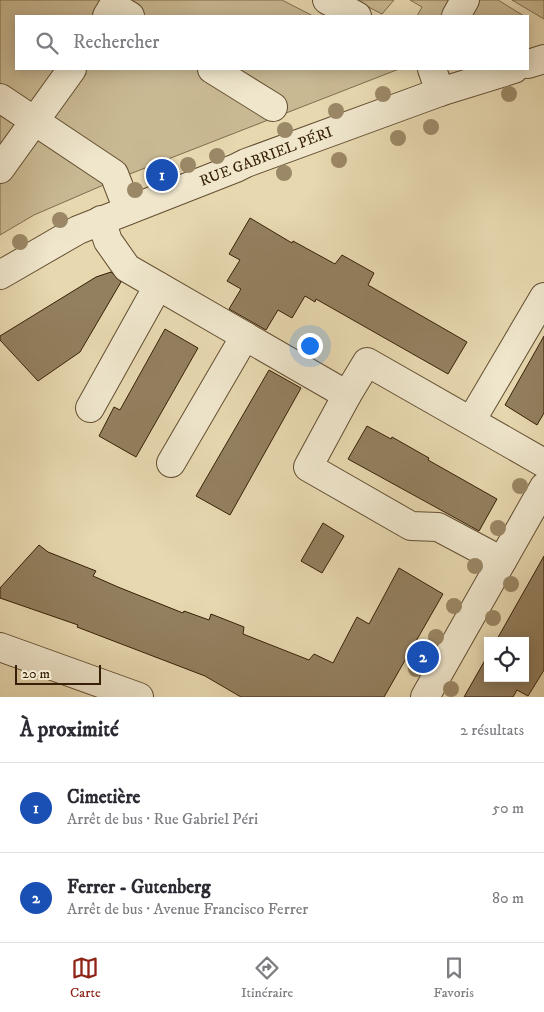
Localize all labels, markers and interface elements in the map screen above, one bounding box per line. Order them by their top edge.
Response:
search box [15,15,529,70]
icon: search [33,29,61,57]
text: Rechercher [73,31,159,54]
street label: RUE GABRIEL PÉRI [197,122,335,191]
pin: 1 [146,156,178,194]
your location [297,333,323,359]
map controls [484,637,529,682]
button: locate [484,637,529,682]
pin: 2 [407,638,439,676]
scale bar [15,662,101,685]
text: 20 m [22,665,50,683]
text: À proximité [20,717,119,743]
text: 2 résultats [460,720,524,740]
text: Cimetière [67,786,140,809]
text: 1 [33,798,39,818]
text: 50 m [492,798,524,818]
text: Arrêt de bus · Rue Gabriel Péri [67,809,258,829]
text: Ferrer - Gutenberg [67,876,210,899]
text: 2 [32,888,40,908]
text: 80 m [492,888,524,908]
text: Arrêt de bus · Avenue Francisco Ferrer [67,899,308,919]
tab: Carte [70,954,101,1002]
tab: Itinéraire [241,954,293,1002]
tab: Favoris [433,954,474,1002]

